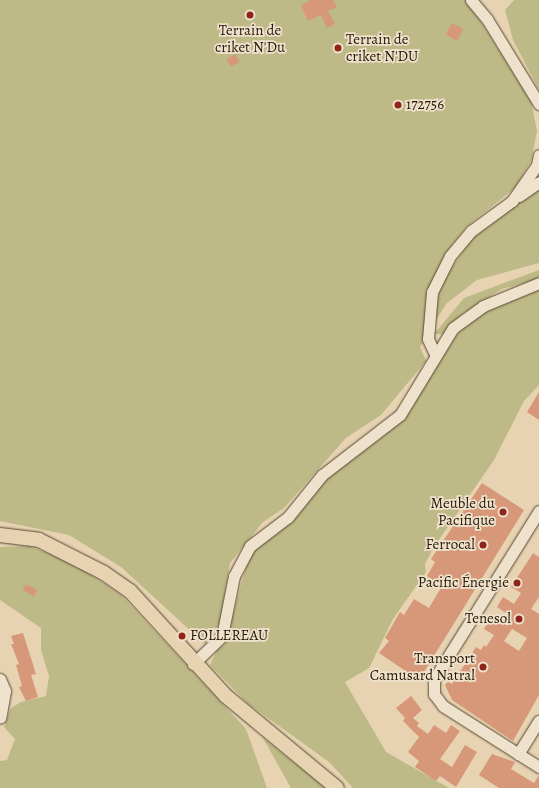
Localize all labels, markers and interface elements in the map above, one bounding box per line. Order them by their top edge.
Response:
marker: Terrain de criket N'Du [245,10,255,20]
place label: Terrain de criket N'Du [215,21,285,56]
place label: Terrain de criket N'DU [346,30,418,65]
marker: Terrain de criket N'DU [333,43,343,53]
place label: 172756 [406,96,444,114]
marker: 172756 [393,100,403,110]
place label: Meuble du Pacifique [431,494,495,529]
marker: Meuble du Pacifique [498,507,508,517]
place label: Ferrocal [426,536,475,554]
marker: Ferrocal [478,540,488,550]
place label: Pacific Énergie [418,574,509,592]
marker: Pacific Énergie [512,578,522,588]
place label: Tenesol [465,610,511,628]
marker: Tenesol [514,614,524,624]
place label: FOLLEREAU [190,627,268,645]
marker: FOLLEREAU [177,631,187,641]
place label: Transport Camusard Natral [370,649,475,684]
marker: Transport Camusard Natral [478,662,488,672]

